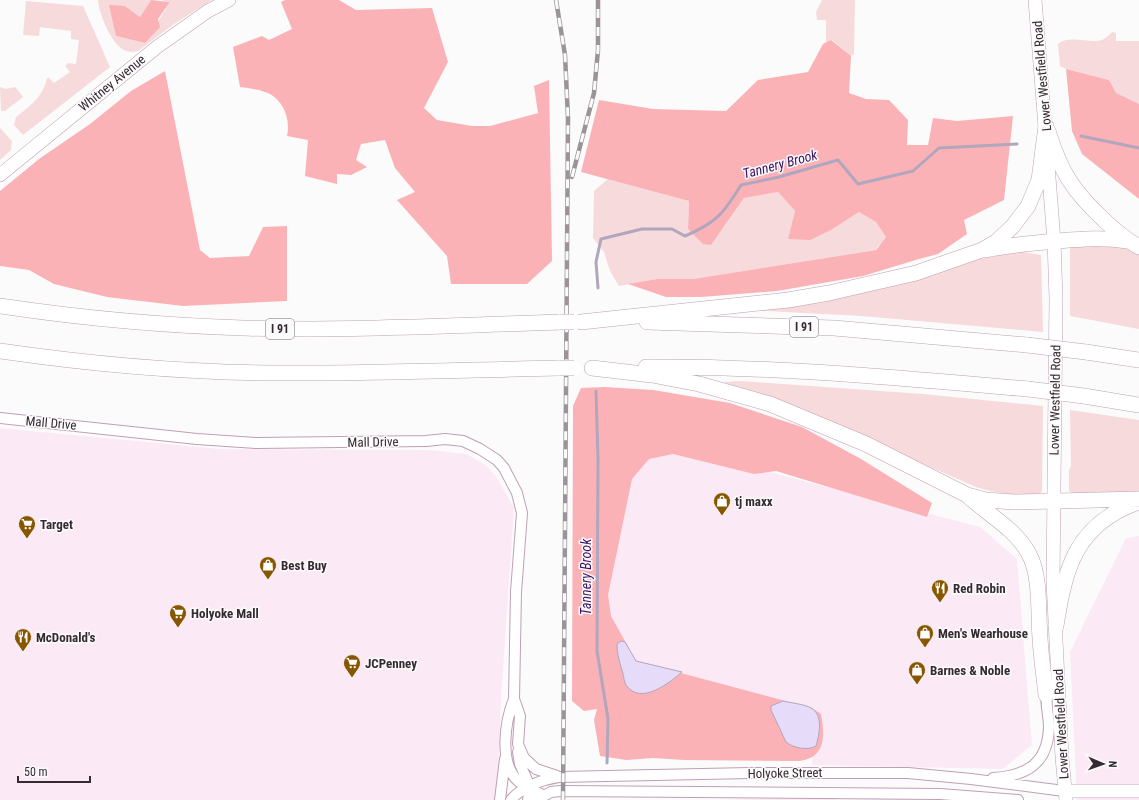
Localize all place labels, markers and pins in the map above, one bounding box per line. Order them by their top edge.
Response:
shop icon: tj maxx [712,491,732,516]
place label: tj maxx [735,494,773,509]
supermarket icon: Target [17,514,37,539]
place label: Target [40,517,73,532]
shop icon: Best Buy [258,555,278,580]
place label: Best Buy [281,558,327,573]
restaurant icon: Red Robin [930,578,950,603]
place label: Red Robin [953,581,1006,596]
supermarket icon: Holyoke Mall [168,603,188,628]
place label: Holyoke Mall [191,606,259,621]
shop icon: Men's Wearhouse [915,623,935,648]
place label: Men's Wearhouse [938,626,1028,641]
restaurant icon: McDonald's [13,627,33,652]
place label: McDonald's [36,630,95,645]
supermarket icon: JCPenney [342,653,362,678]
place label: JCPenney [365,656,417,671]
shop icon: Barnes & Noble [907,660,927,685]
place label: Barnes & Noble [930,663,1010,678]

